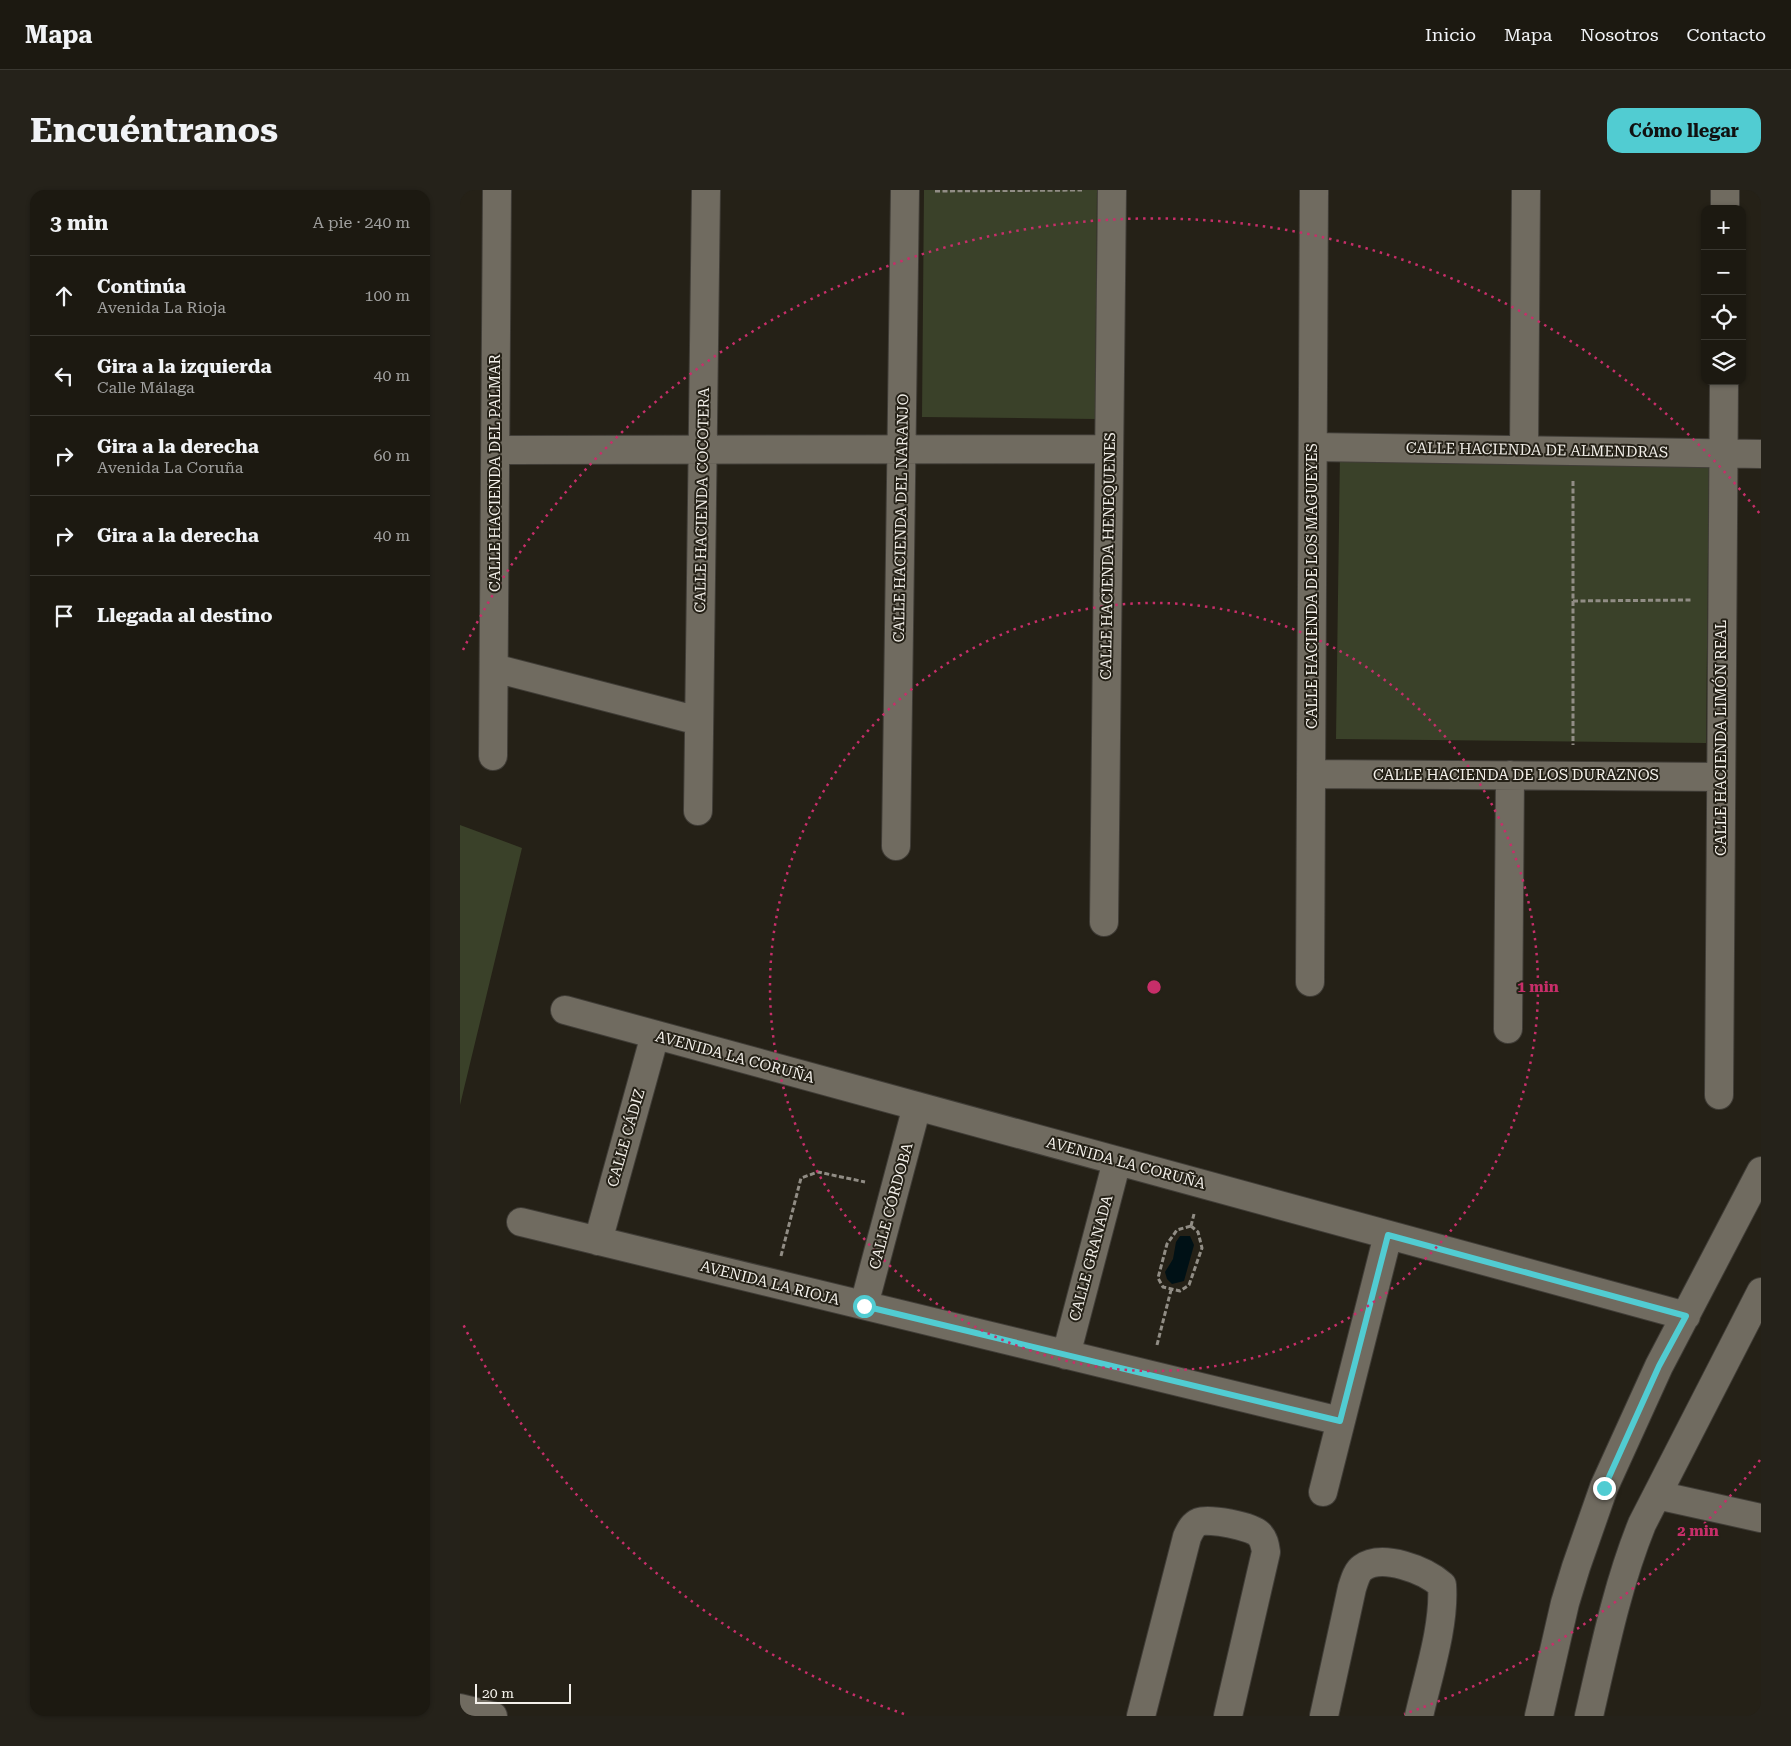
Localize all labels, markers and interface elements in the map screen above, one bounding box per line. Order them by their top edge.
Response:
text: Mapa [25,21,92,49]
text: Inicio [1425,24,1476,45]
text: Mapa [1504,24,1552,45]
text: Nosotros [1580,24,1658,45]
text: Contacto [1686,24,1766,45]
button: Cómo llegar [1607,108,1761,153]
text: Encuéntranos [30,110,278,151]
map controls [1701,205,1746,385]
button: + [1701,205,1746,250]
text: 3 min [50,211,108,235]
text: A pie · 240 m [313,213,410,232]
button: − [1701,250,1746,295]
text: Continúa [97,275,186,298]
icon: ahead [50,282,78,310]
text: 100 m [364,286,410,305]
button: locate [1701,295,1746,340]
text: Avenida La Rioja [97,298,226,317]
button: layers [1701,340,1746,385]
street label: CALLE HACIENDA DEL PALMAR [486,354,504,592]
text: Gira a la izquierda [97,355,272,378]
icon: left [50,362,78,390]
text: 40 m [373,366,410,385]
text: Calle Málaga [97,378,195,397]
street label: CALLE HACIENDA COCOTERA [691,387,713,613]
street label: CALLE HACIENDA DEL NARANJO [890,393,912,643]
street label: CALLE HACIENDA HENEQUENES [1097,432,1119,680]
text: Gira a la derecha [97,435,259,458]
street label: CALLE HACIENDA DE ALMENDRAS [1406,439,1668,461]
icon: right [50,442,78,470]
street label: CALLE HACIENDA DE LOS MAGUEYES [1303,443,1321,729]
text: 60 m [373,446,410,465]
text: Avenida La Coruña [97,458,244,477]
icon: right [50,522,78,550]
text: Gira a la derecha [97,524,259,547]
text: 40 m [373,526,410,545]
icon: arrive [50,602,78,630]
text: Llegada al destino [97,604,273,627]
street label: CALLE HACIENDA LIMÓN REAL [1711,620,1730,856]
street label: CALLE HACIENDA DE LOS DURAZNOS [1373,766,1659,784]
centre of rings [1145,978,1163,996]
text: 1 min [1517,978,1559,996]
street label: AVENIDA LA CORUÑA [654,1027,817,1087]
street label: CALLE CÁDIZ [603,1087,649,1189]
street label: AVENIDA LA CORUÑA [1045,1133,1208,1193]
street label: CALLE CÓRDOBA [864,1140,917,1271]
street label: CALLE GRANADA [1065,1192,1117,1323]
street label: AVENIDA LA RIOJA [698,1257,842,1309]
route start [853,1295,876,1318]
route end [1593,1477,1616,1500]
text: 2 min [1677,1522,1719,1540]
scale bar [475,1681,571,1704]
text: 20 m [482,1685,514,1701]

